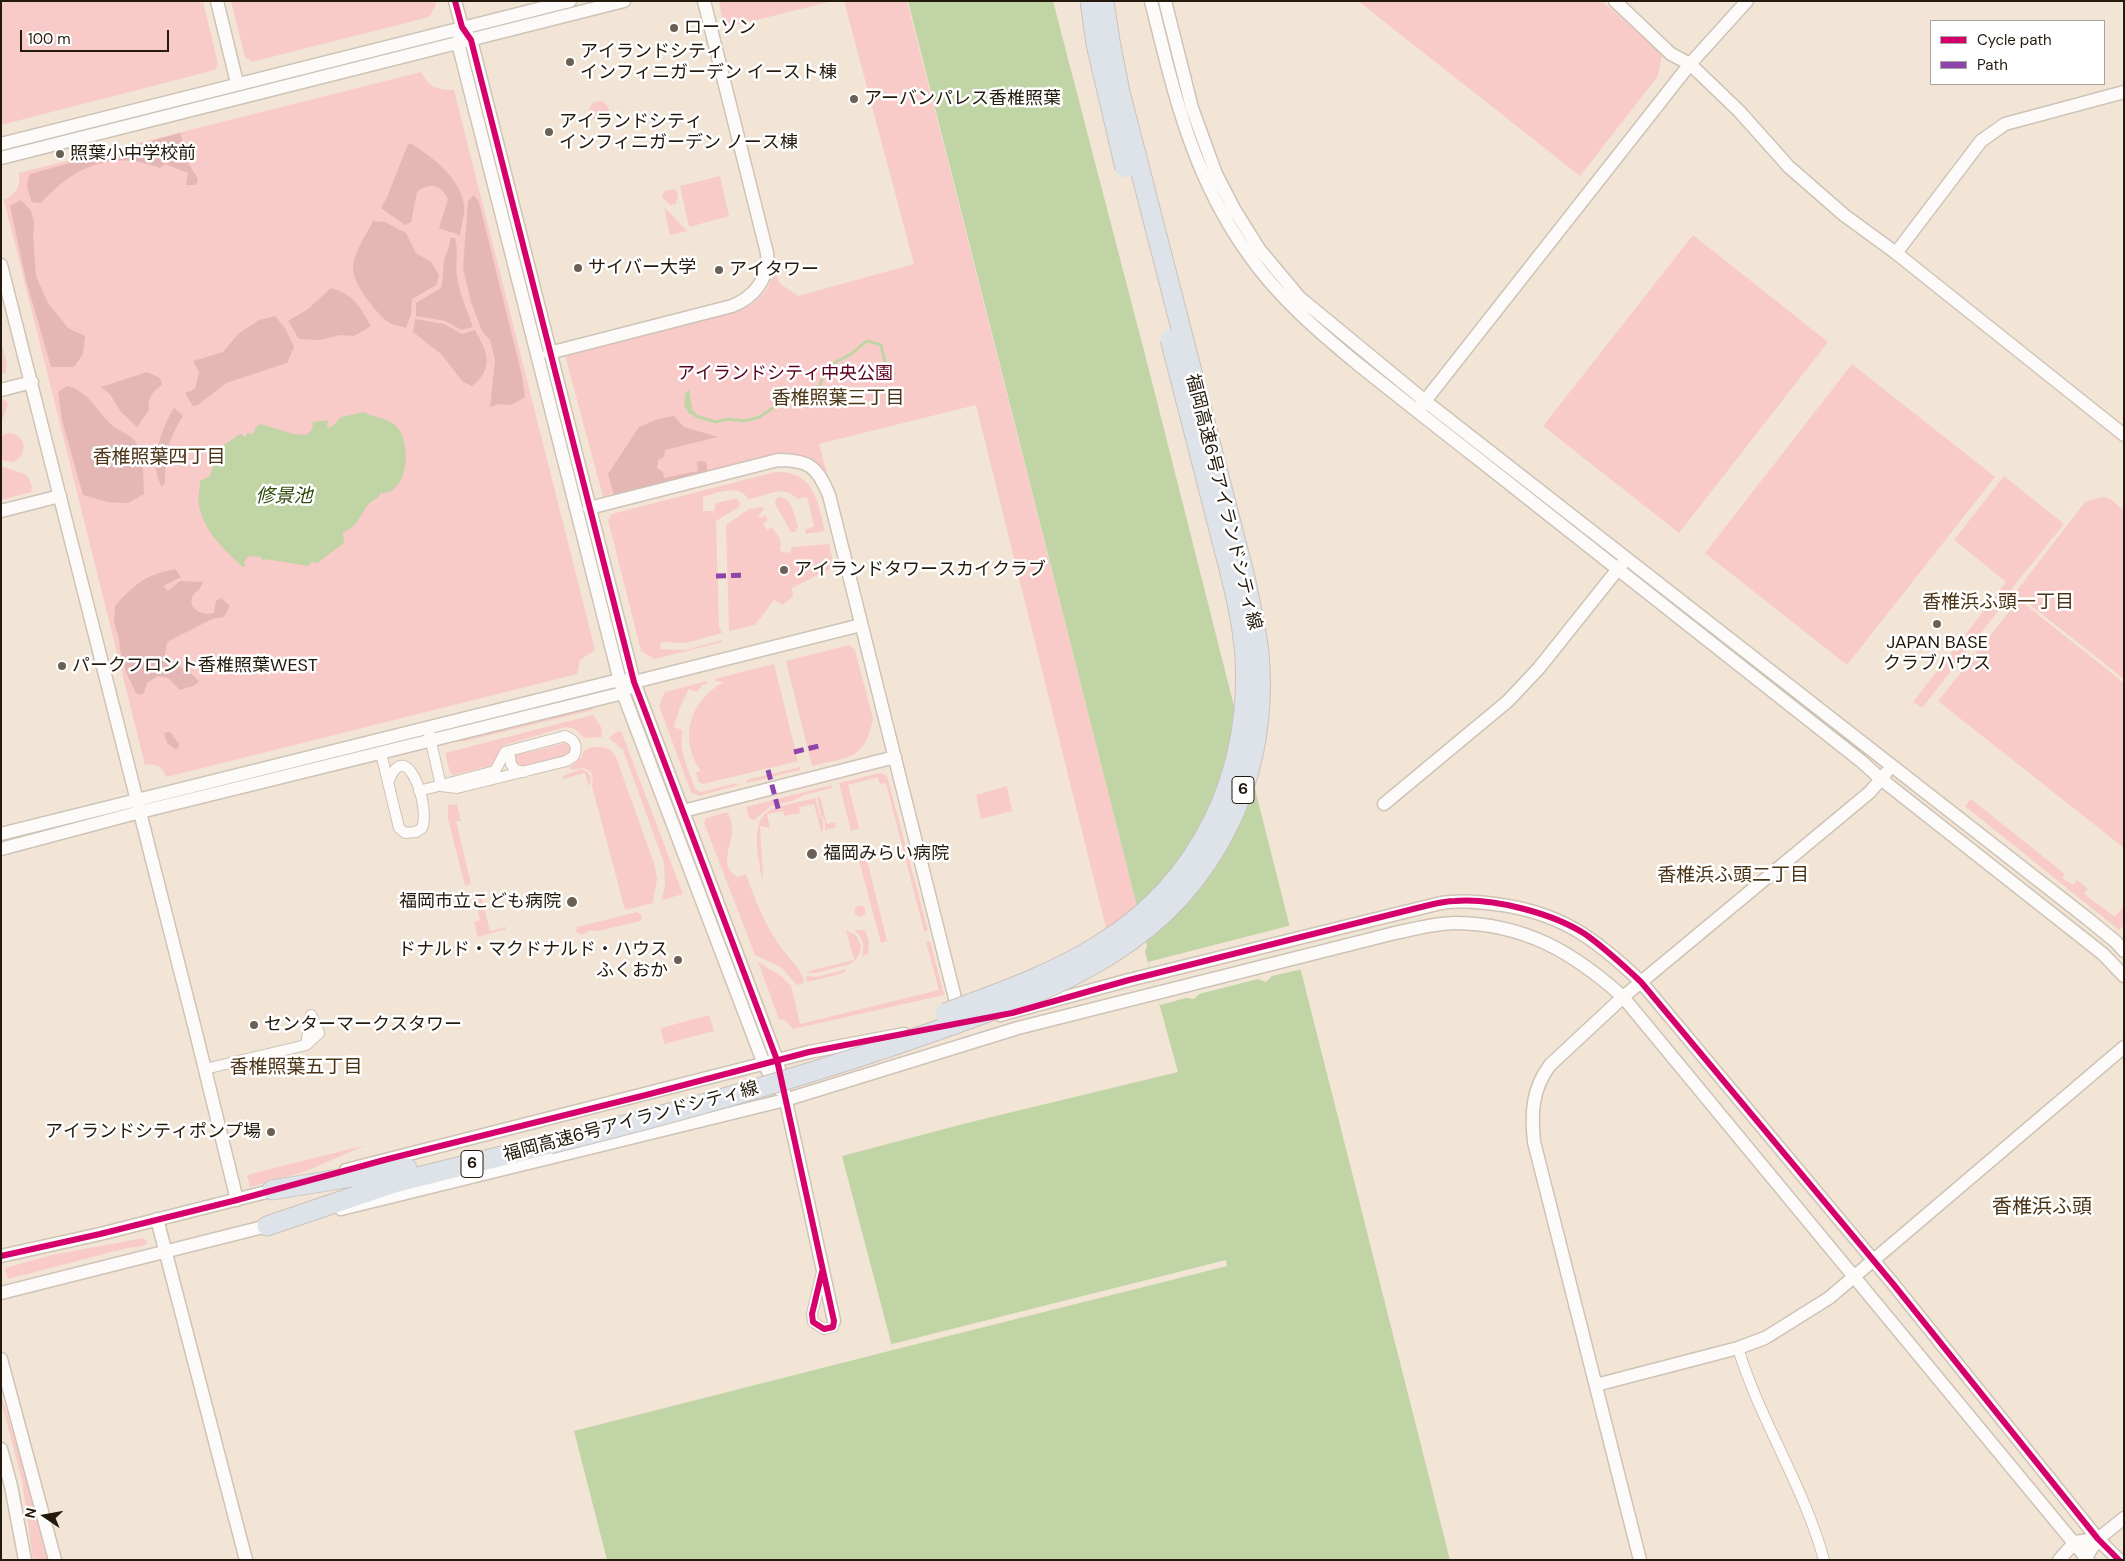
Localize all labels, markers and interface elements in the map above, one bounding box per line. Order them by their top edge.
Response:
place label: ローソン [684,17,756,39]
scale bar [22,20,171,52]
legend [1930,20,2105,85]
marker: ローソン [668,22,680,34]
text: 100 m [28,29,71,49]
text: Cycle path [1977,30,2052,50]
place label: アイランドシティ インフィニガーデン イースト棟 [580,41,837,84]
text: Path [1977,55,2008,75]
marker: アイランドシティ インフィニガーデン イースト棟 [564,56,576,68]
place label: アーバンパレス香椎照葉 [864,88,1061,110]
marker: アーバンパレス香椎照葉 [848,93,860,105]
place label: アイランドシティ インフィニガーデン ノース棟 [559,111,798,154]
marker: アイランドシティ インフィニガーデン ノース棟 [543,126,555,138]
place label: 照葉小中学校前 [70,143,196,165]
marker: 照葉小中学校前 [54,148,66,160]
place label: サイバー大学 [588,257,696,279]
place label: アイタワー [729,259,819,281]
marker: サイバー大学 [572,262,584,274]
marker: アイタワー [713,264,725,276]
park label: アイランドシティ中央公園 [677,363,893,385]
street label: 福岡高速6号アイランドシティ線 [1181,372,1265,632]
district label: 香椎照葉三丁目 [772,388,904,410]
district label: 香椎照葉四丁目 [93,447,225,469]
water label: 修景池 [256,486,312,508]
place label: アイランドタワースカイクラブ [794,559,1046,581]
marker: アイランドタワースカイクラブ [778,564,790,576]
district label: 香椎浜ふ頭一丁目 [1922,592,2074,614]
marker: JAPAN BASE クラブハウス [1931,618,1943,630]
place label: JAPAN BASE クラブハウス [1883,632,1991,674]
place label: パークフロント香椎照葉WEST [72,655,318,677]
marker: パークフロント香椎照葉WEST [56,660,68,672]
road number: 6 [1232,776,1254,804]
place label: 福岡みらい病院 [823,843,949,865]
marker: 福岡みらい病院 [805,847,819,861]
district label: 香椎浜ふ頭二丁目 [1657,865,1809,887]
place label: 福岡市立こども病院 [399,891,561,913]
marker: 福岡市立こども病院 [565,895,579,909]
place label: ドナルド・マクドナルド・ハウス ふくおか [398,939,668,982]
marker: ドナルド・マクドナルド・ハウス ふくおか [672,954,684,966]
place label: センターマークスタワー [264,1014,462,1036]
marker: センターマークスタワー [248,1019,260,1031]
district label: 香椎照葉五丁目 [230,1057,362,1079]
street label: 福岡高速6号アイランドシティ線 [501,1077,761,1167]
place label: アイランドシティポンプ場 [45,1121,261,1143]
marker: アイランドシティポンプ場 [265,1126,277,1138]
road number: 6 [461,1150,483,1178]
district label: 香椎浜ふ頭 [1992,1196,2092,1220]
north arrow [20,1491,70,1541]
text: N [20,1506,40,1520]

